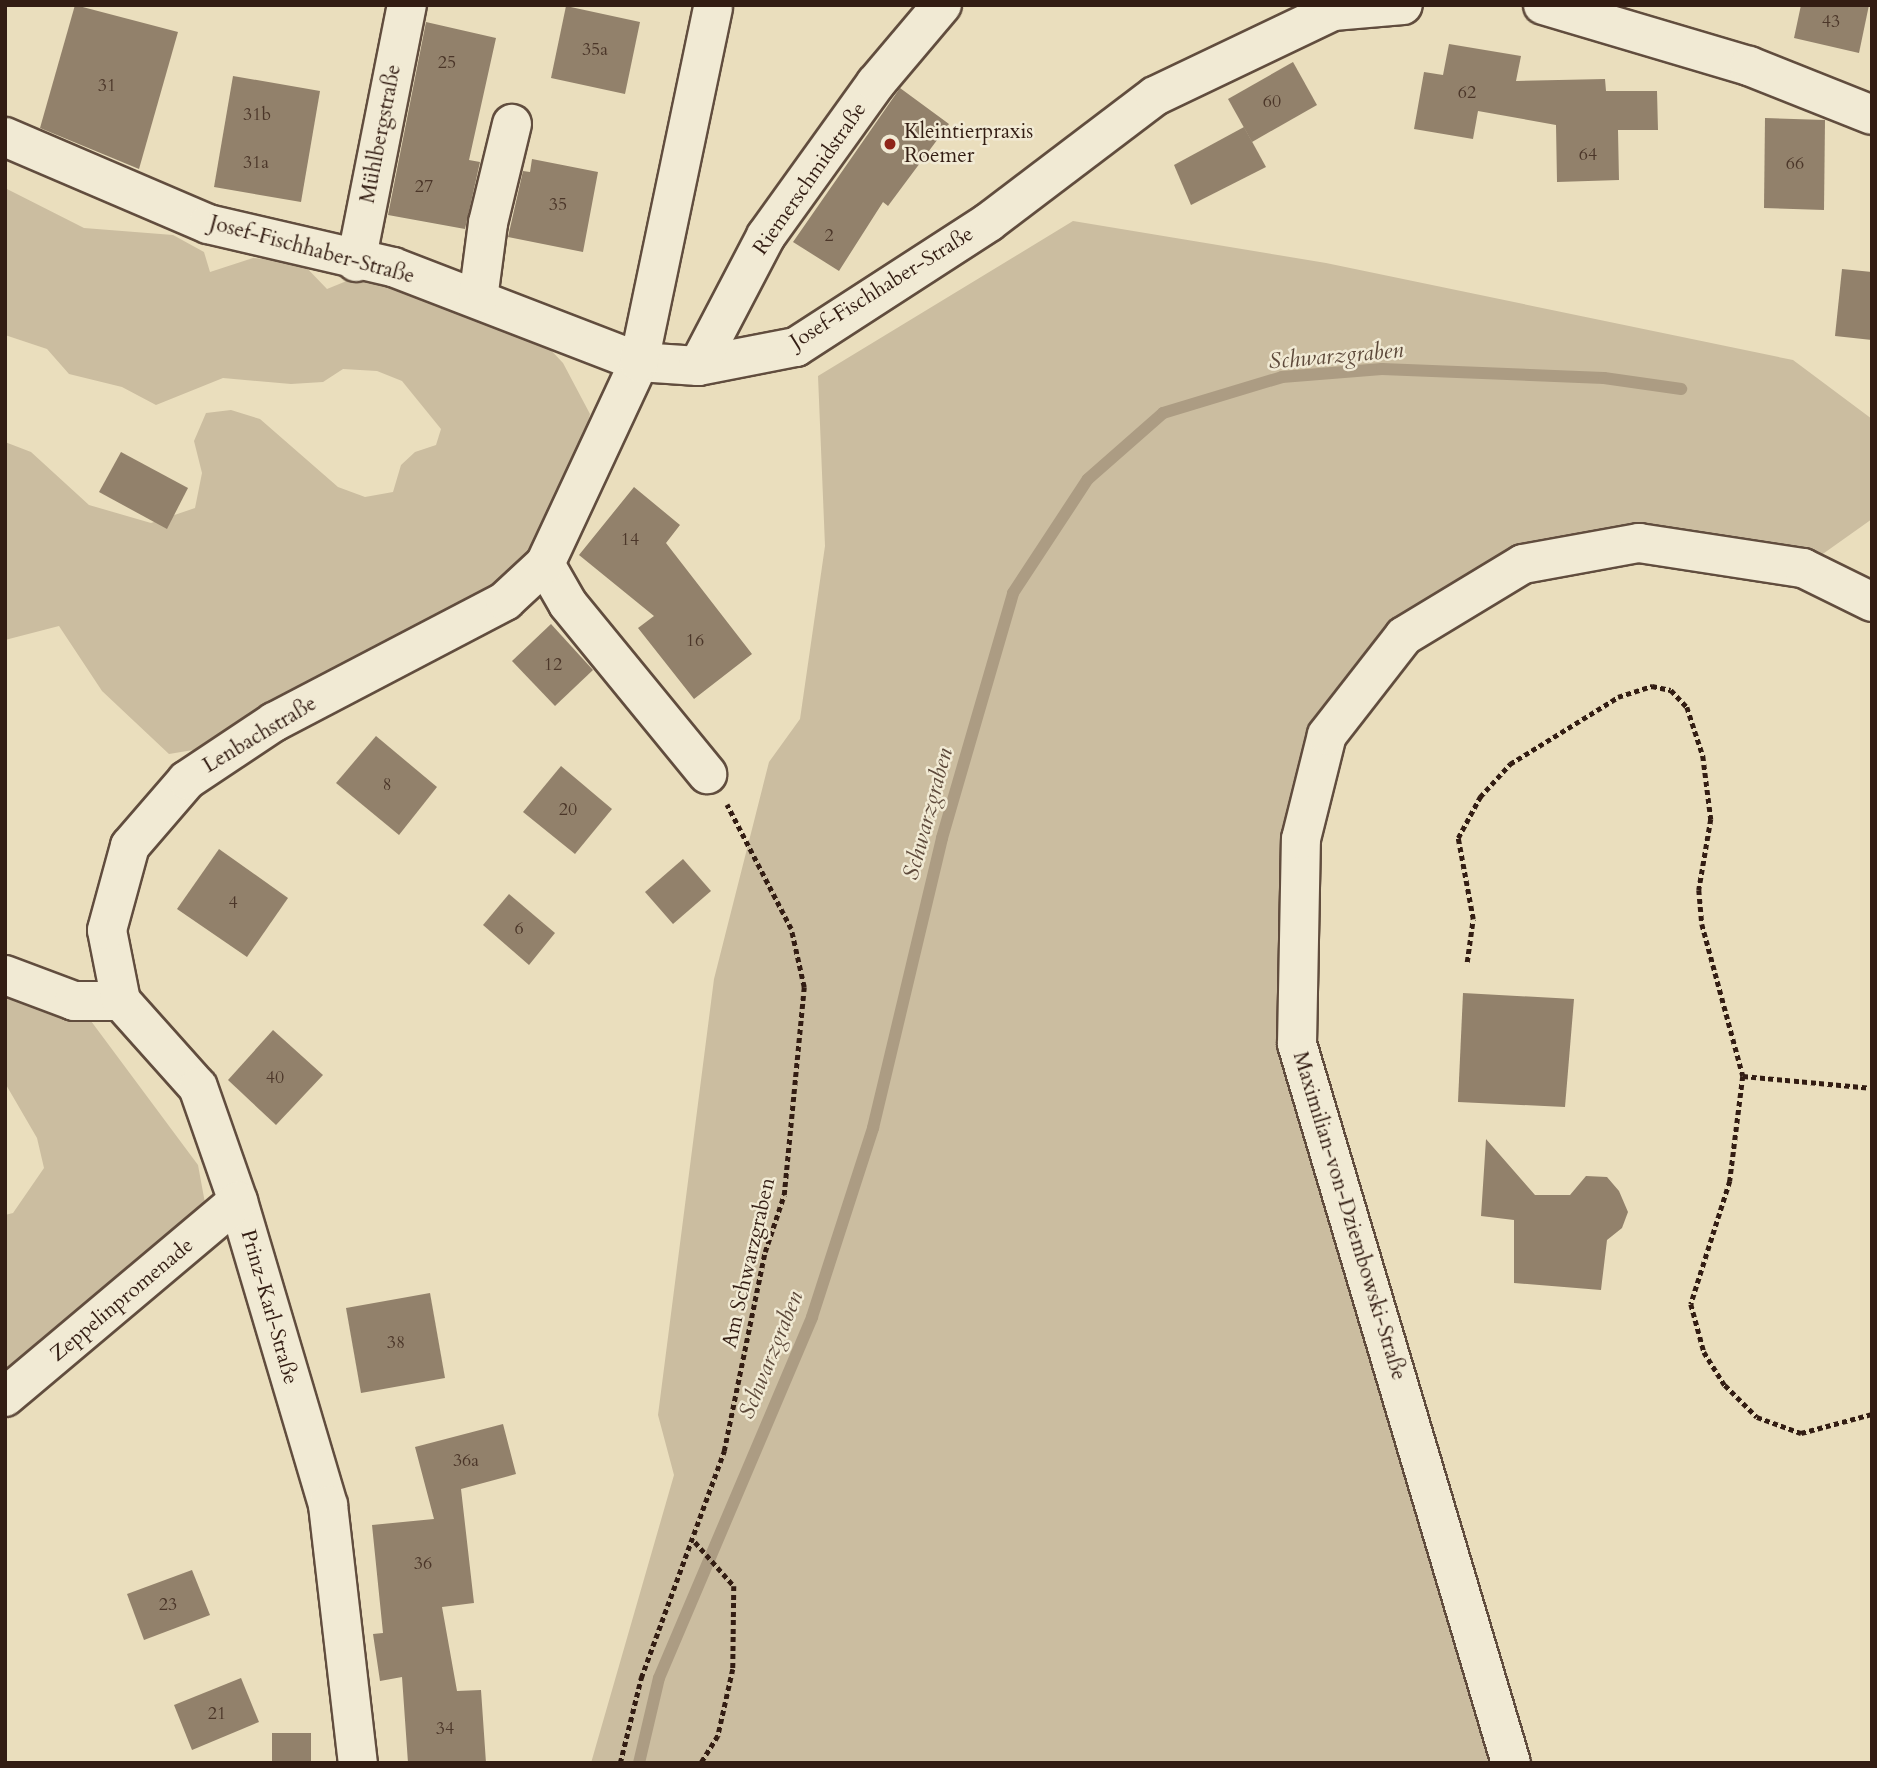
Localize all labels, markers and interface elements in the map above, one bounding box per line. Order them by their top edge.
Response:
house number: 43 [1822,11,1840,33]
house number: 35a [582,39,608,61]
house number: 25 [438,52,456,74]
street label: Mühlbergstraße [355,62,407,206]
house number: 31 [98,75,116,97]
house number: 62 [1458,82,1476,104]
house number: 60 [1263,91,1281,113]
street label: Riemerschmidstraße [748,98,872,260]
house number: 31b [243,104,271,126]
place label: Kleintierpraxis Roemer [904,119,1033,169]
marker: Kleintierpraxis Roemer [882,136,898,152]
house number: 64 [1579,144,1597,166]
house number: 31a [243,152,269,174]
house number: 66 [1786,153,1804,175]
house number: 27 [415,176,433,198]
house number: 35 [549,194,567,216]
street label: Josef-Fischhaber-Straße [207,211,417,289]
street label: Josef-Fischhaber-Straße [786,221,978,355]
house number: 2 [824,225,834,247]
water label: Schwarzgraben [1267,336,1405,376]
house number: 14 [621,529,639,551]
house number: 16 [686,630,704,652]
house number: 12 [544,654,562,676]
street label: Lenbachstraße [199,691,321,779]
water label: Schwarzgraben [897,745,959,883]
house number: 8 [382,774,392,796]
house number: 20 [559,799,577,821]
house number: 4 [228,892,238,914]
house number: 6 [514,918,524,940]
street label: Maximilian-von-Dziembowski-Straße [1287,1049,1411,1383]
house number: 40 [266,1067,284,1089]
street label: Am Schwarzgraben [717,1175,781,1351]
street label: Prinz-Karl-Straße [235,1227,303,1387]
street label: Zeppelinpromenade [45,1233,199,1367]
water label: Schwarzgraben [733,1287,809,1423]
house number: 38 [387,1332,405,1354]
house number: 36a [453,1450,479,1472]
house number: 36 [414,1553,432,1575]
house number: 23 [159,1594,177,1616]
house number: 21 [208,1703,226,1725]
house number: 34 [436,1718,454,1740]

